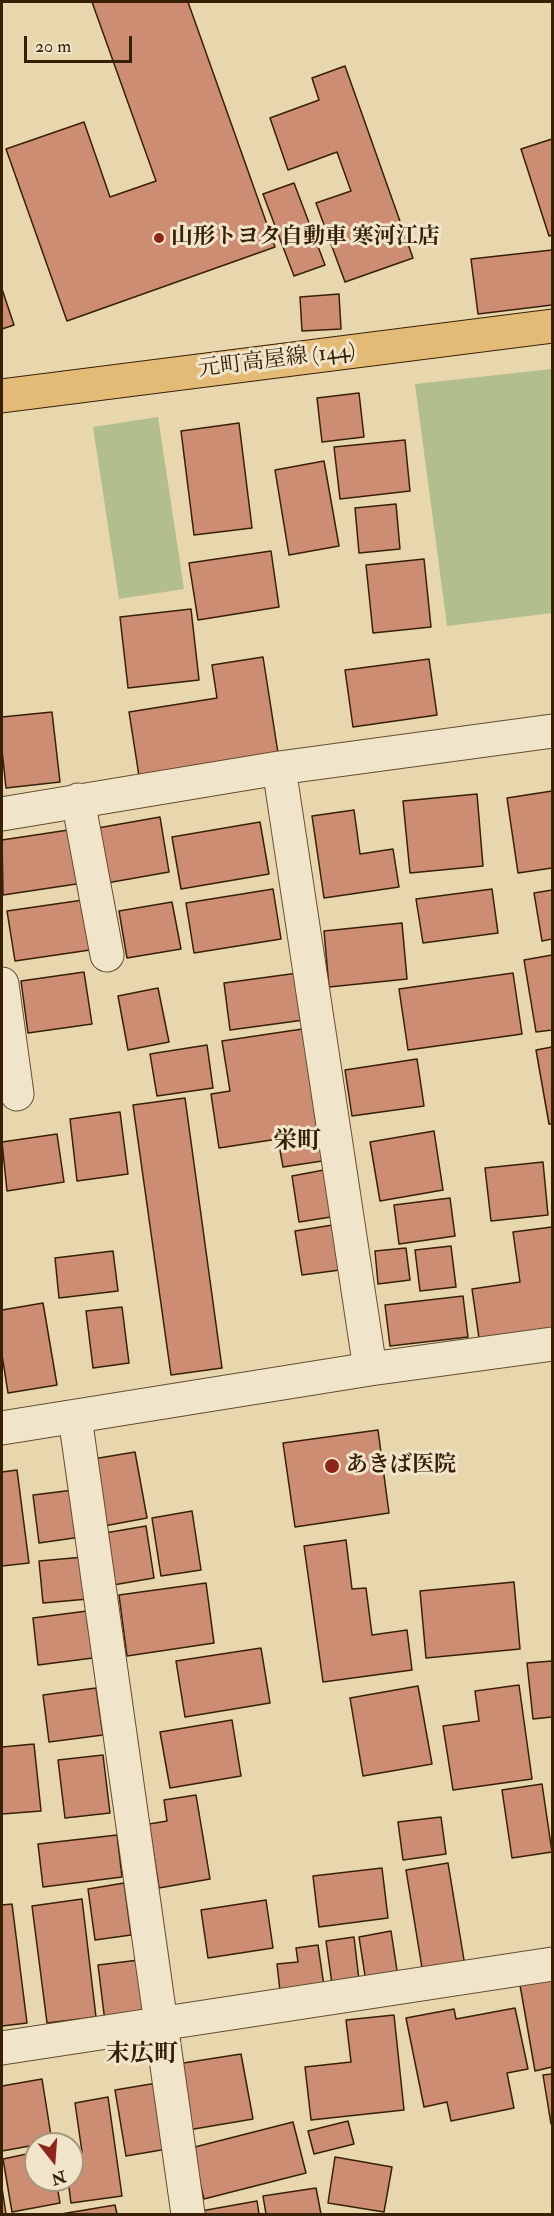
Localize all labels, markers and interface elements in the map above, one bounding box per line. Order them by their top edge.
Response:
scale bar [27,24,135,62]
text: 20 m [35,35,71,58]
place label: 山形トヨタ自動車 寒河江店 [171,225,440,251]
marker: 山形トヨタ自動車 寒河江店 [152,231,166,245]
street label: 元町高屋線 (144) [197,338,357,384]
district label: 栄町 [273,1129,321,1157]
place label: あきば医院 [346,1453,456,1479]
marker: あきば医院 [323,1457,341,1475]
district label: 末広町 [106,2042,178,2070]
north arrow [24,2132,84,2192]
text: N [49,2166,68,2189]

